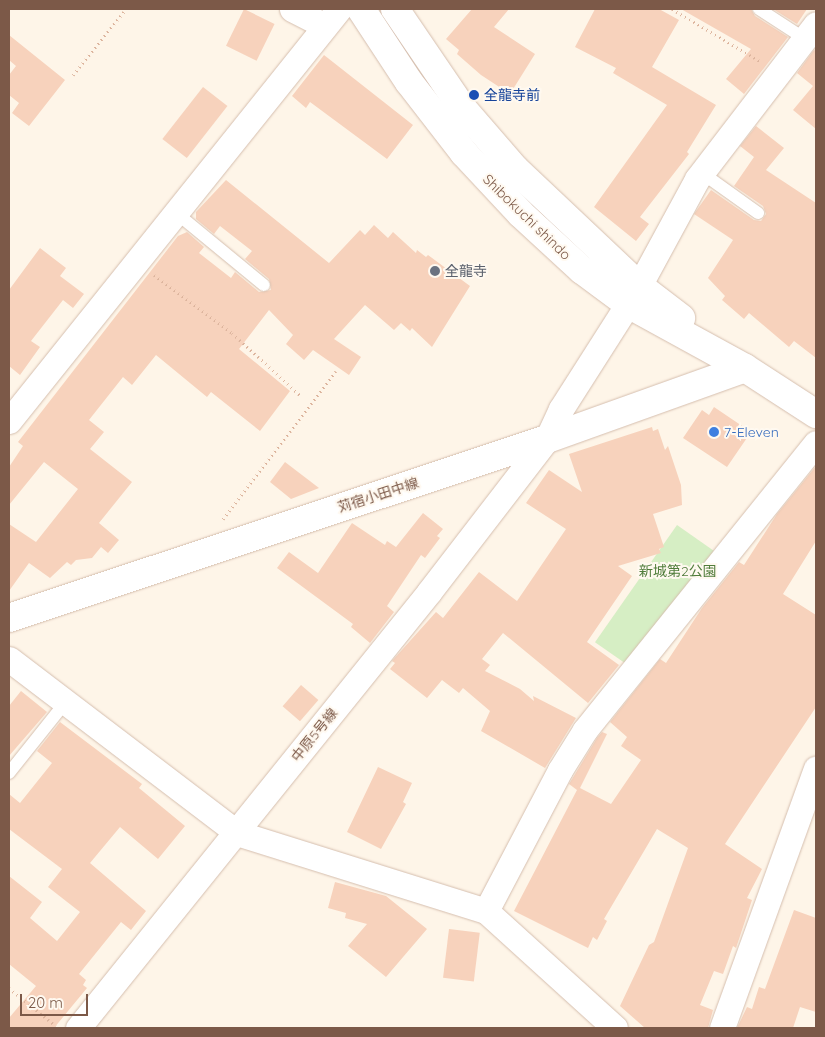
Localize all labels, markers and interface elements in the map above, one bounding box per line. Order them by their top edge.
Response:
place label: 全龍寺前 [484,87,540,103]
marker: 全龍寺前 [468,89,480,101]
street label: Shibokuchi shindo [480,171,574,263]
place label: 全龍寺 [445,263,487,279]
marker: 全龍寺 [429,265,441,277]
place label: 7-Eleven [724,424,779,440]
marker: 7-Eleven [708,426,720,438]
street label: 苅宿小田中線 [335,474,421,516]
park label: 新城第2公園 [639,563,717,579]
street label: 中原5号線 [287,705,341,765]
scale bar [22,984,90,1016]
text: 20 m [28,993,63,1012]

